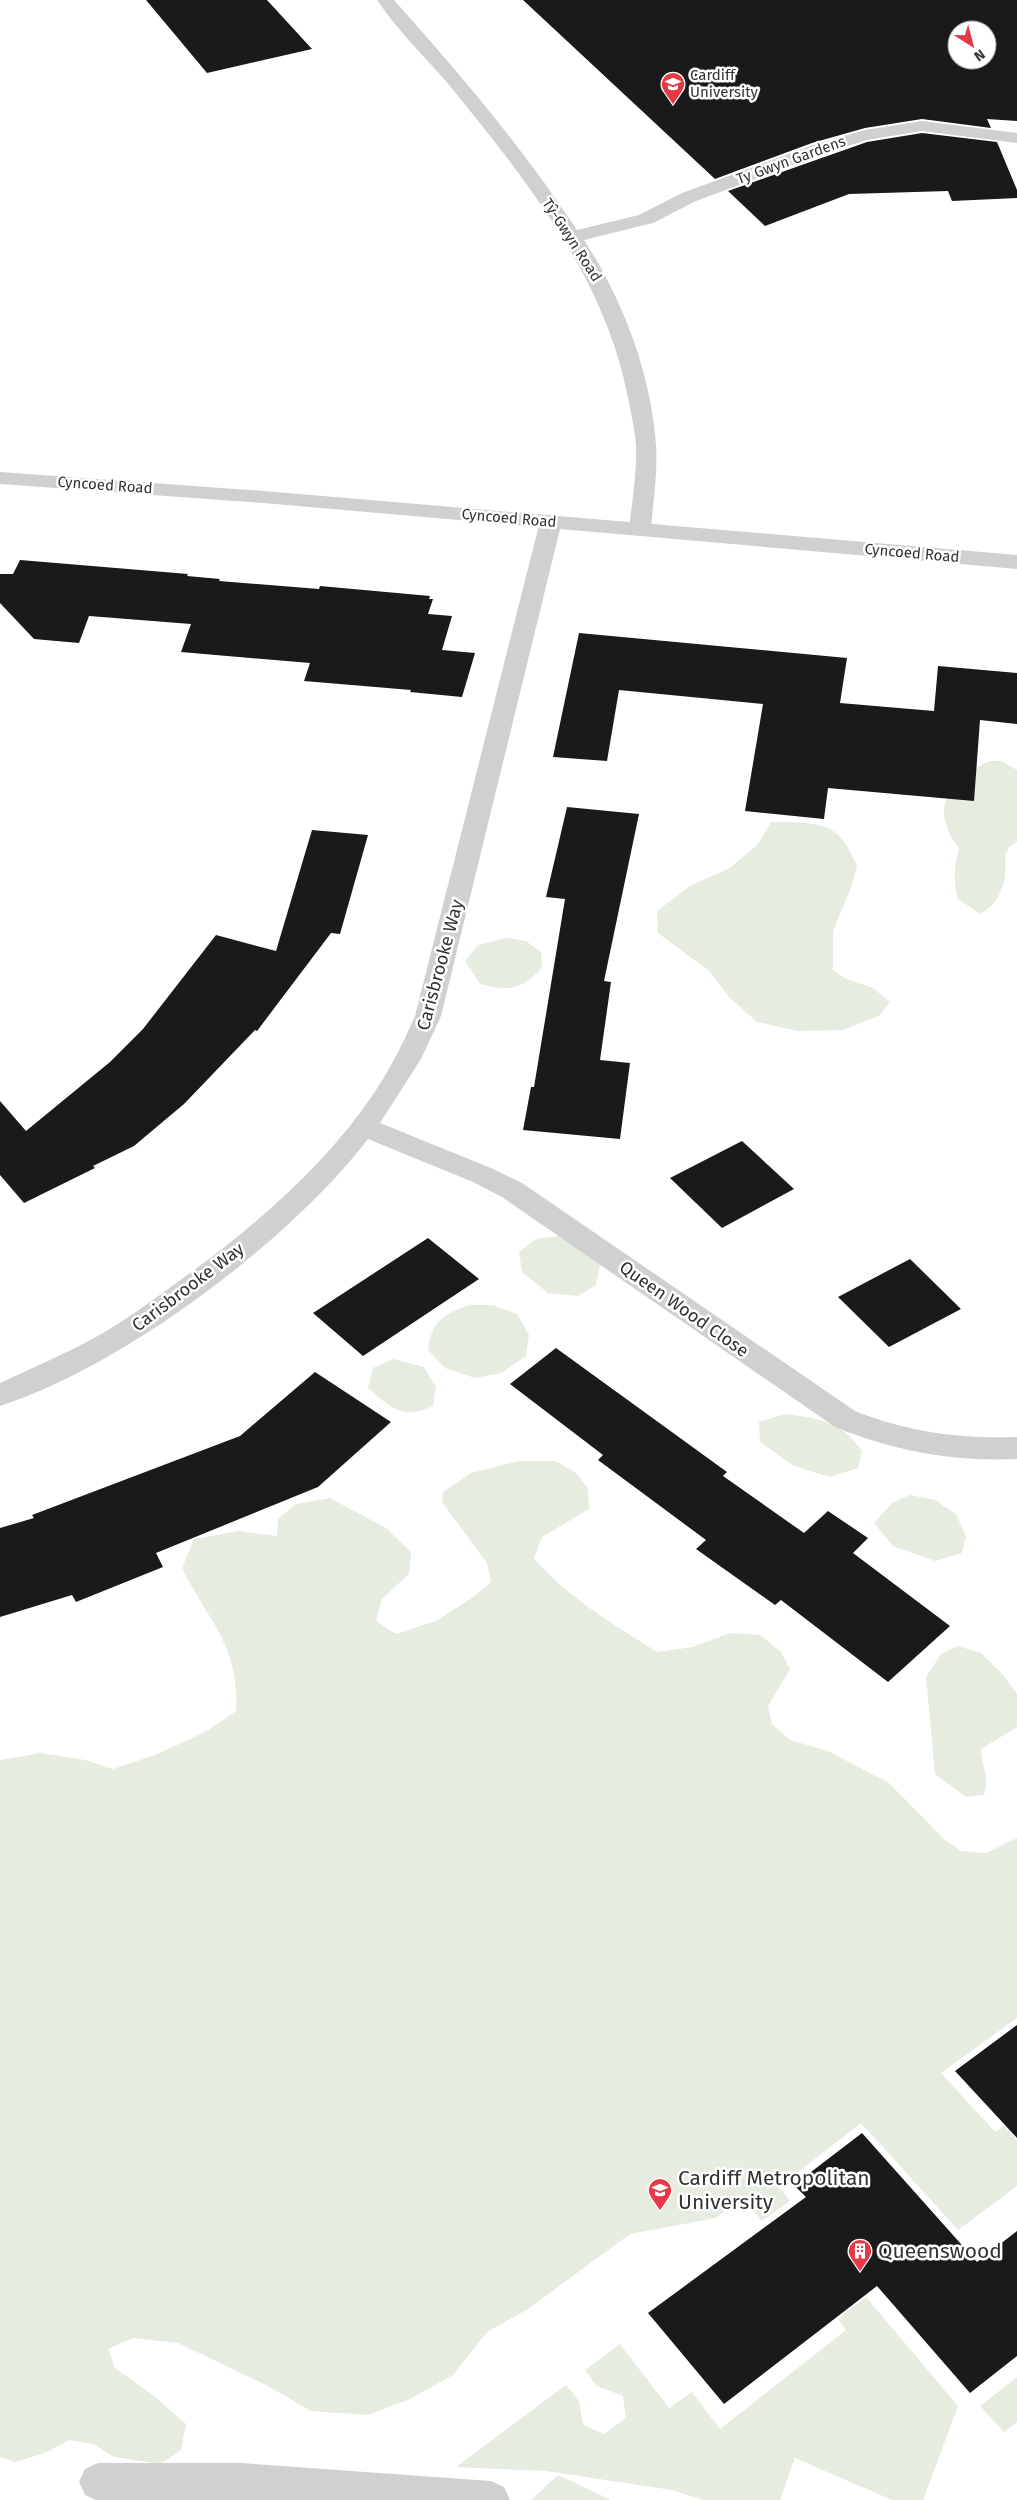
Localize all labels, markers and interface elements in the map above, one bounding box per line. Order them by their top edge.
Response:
north arrow [947,20,997,70]
text: N [971,46,988,65]
place label: Cardiff University [690,66,759,101]
school or university icon: Cardiff University [660,71,686,105]
street label: Ty Gwyn Gardens [734,132,848,188]
street label: Tŷ-Gwyn Road [538,195,606,285]
street label: Cyncoed Road [57,473,153,497]
street label: Cyncoed Road [461,505,557,531]
street label: Cyncoed Road [864,540,960,566]
street label: Carisbrooke Way [412,897,468,1033]
street label: Carisbrooke Way [128,1238,248,1336]
street label: Queen Wood Close [615,1256,753,1362]
place label: Cardiff Metropolitan University [678,2165,870,2215]
school or university icon: Cardiff Metropolitan University [647,2177,673,2211]
building icon: Queenswood [847,2238,873,2272]
place label: Queenswood [878,2238,1002,2264]

